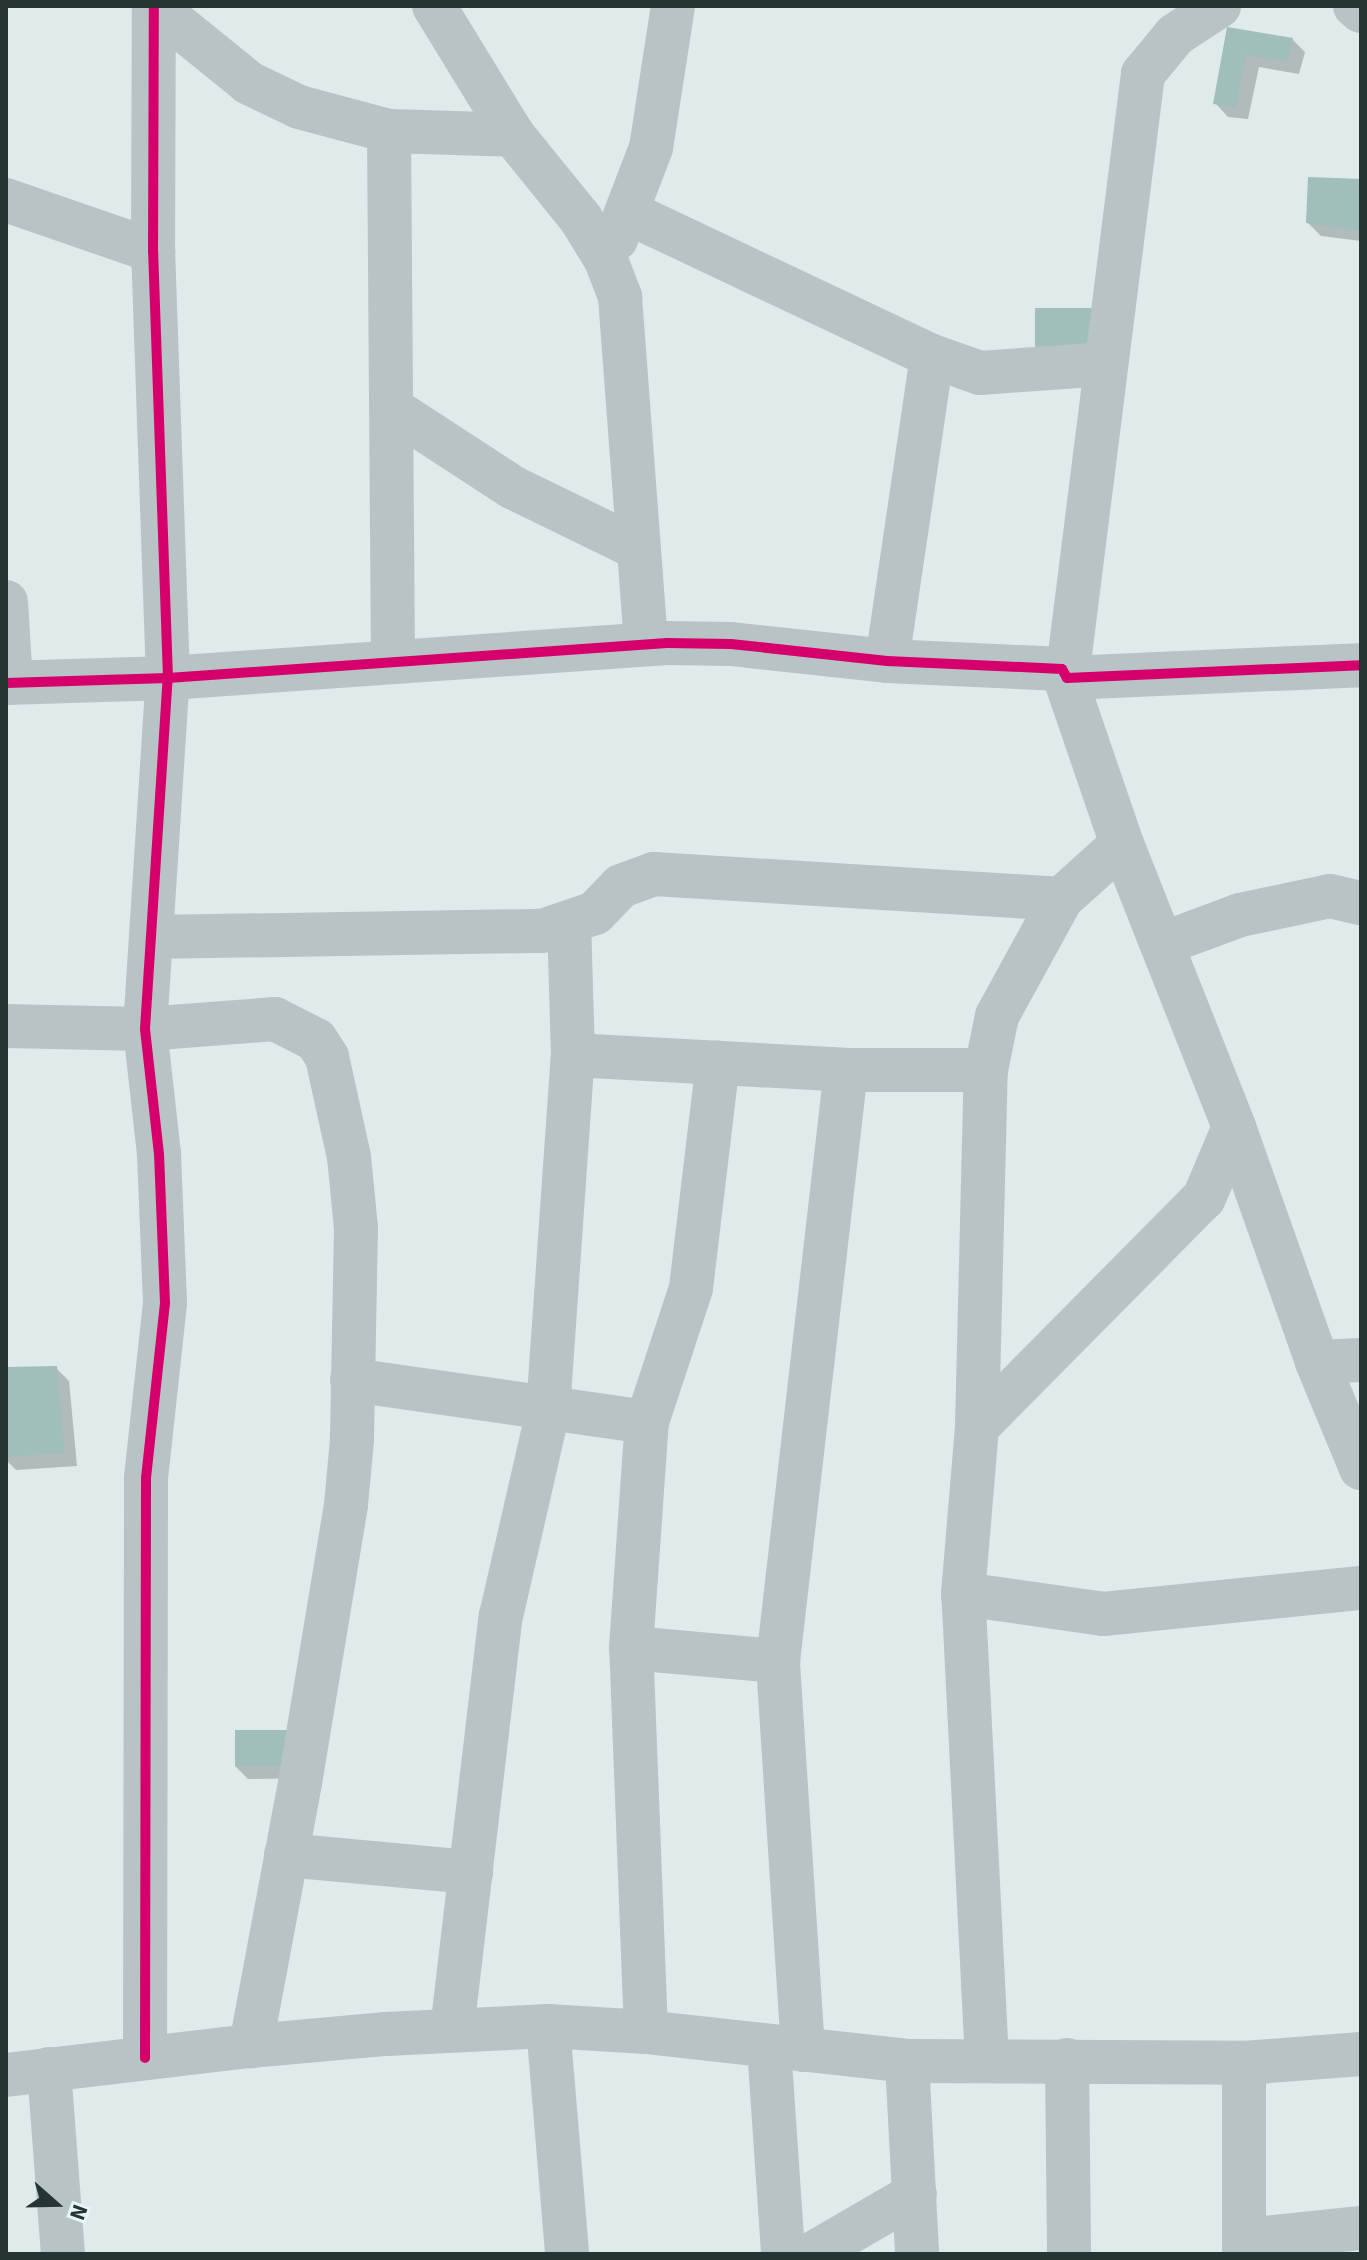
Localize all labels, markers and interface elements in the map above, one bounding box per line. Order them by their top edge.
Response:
north arrow [16,2164,96,2244]
text: N [61,2200,96,2225]

